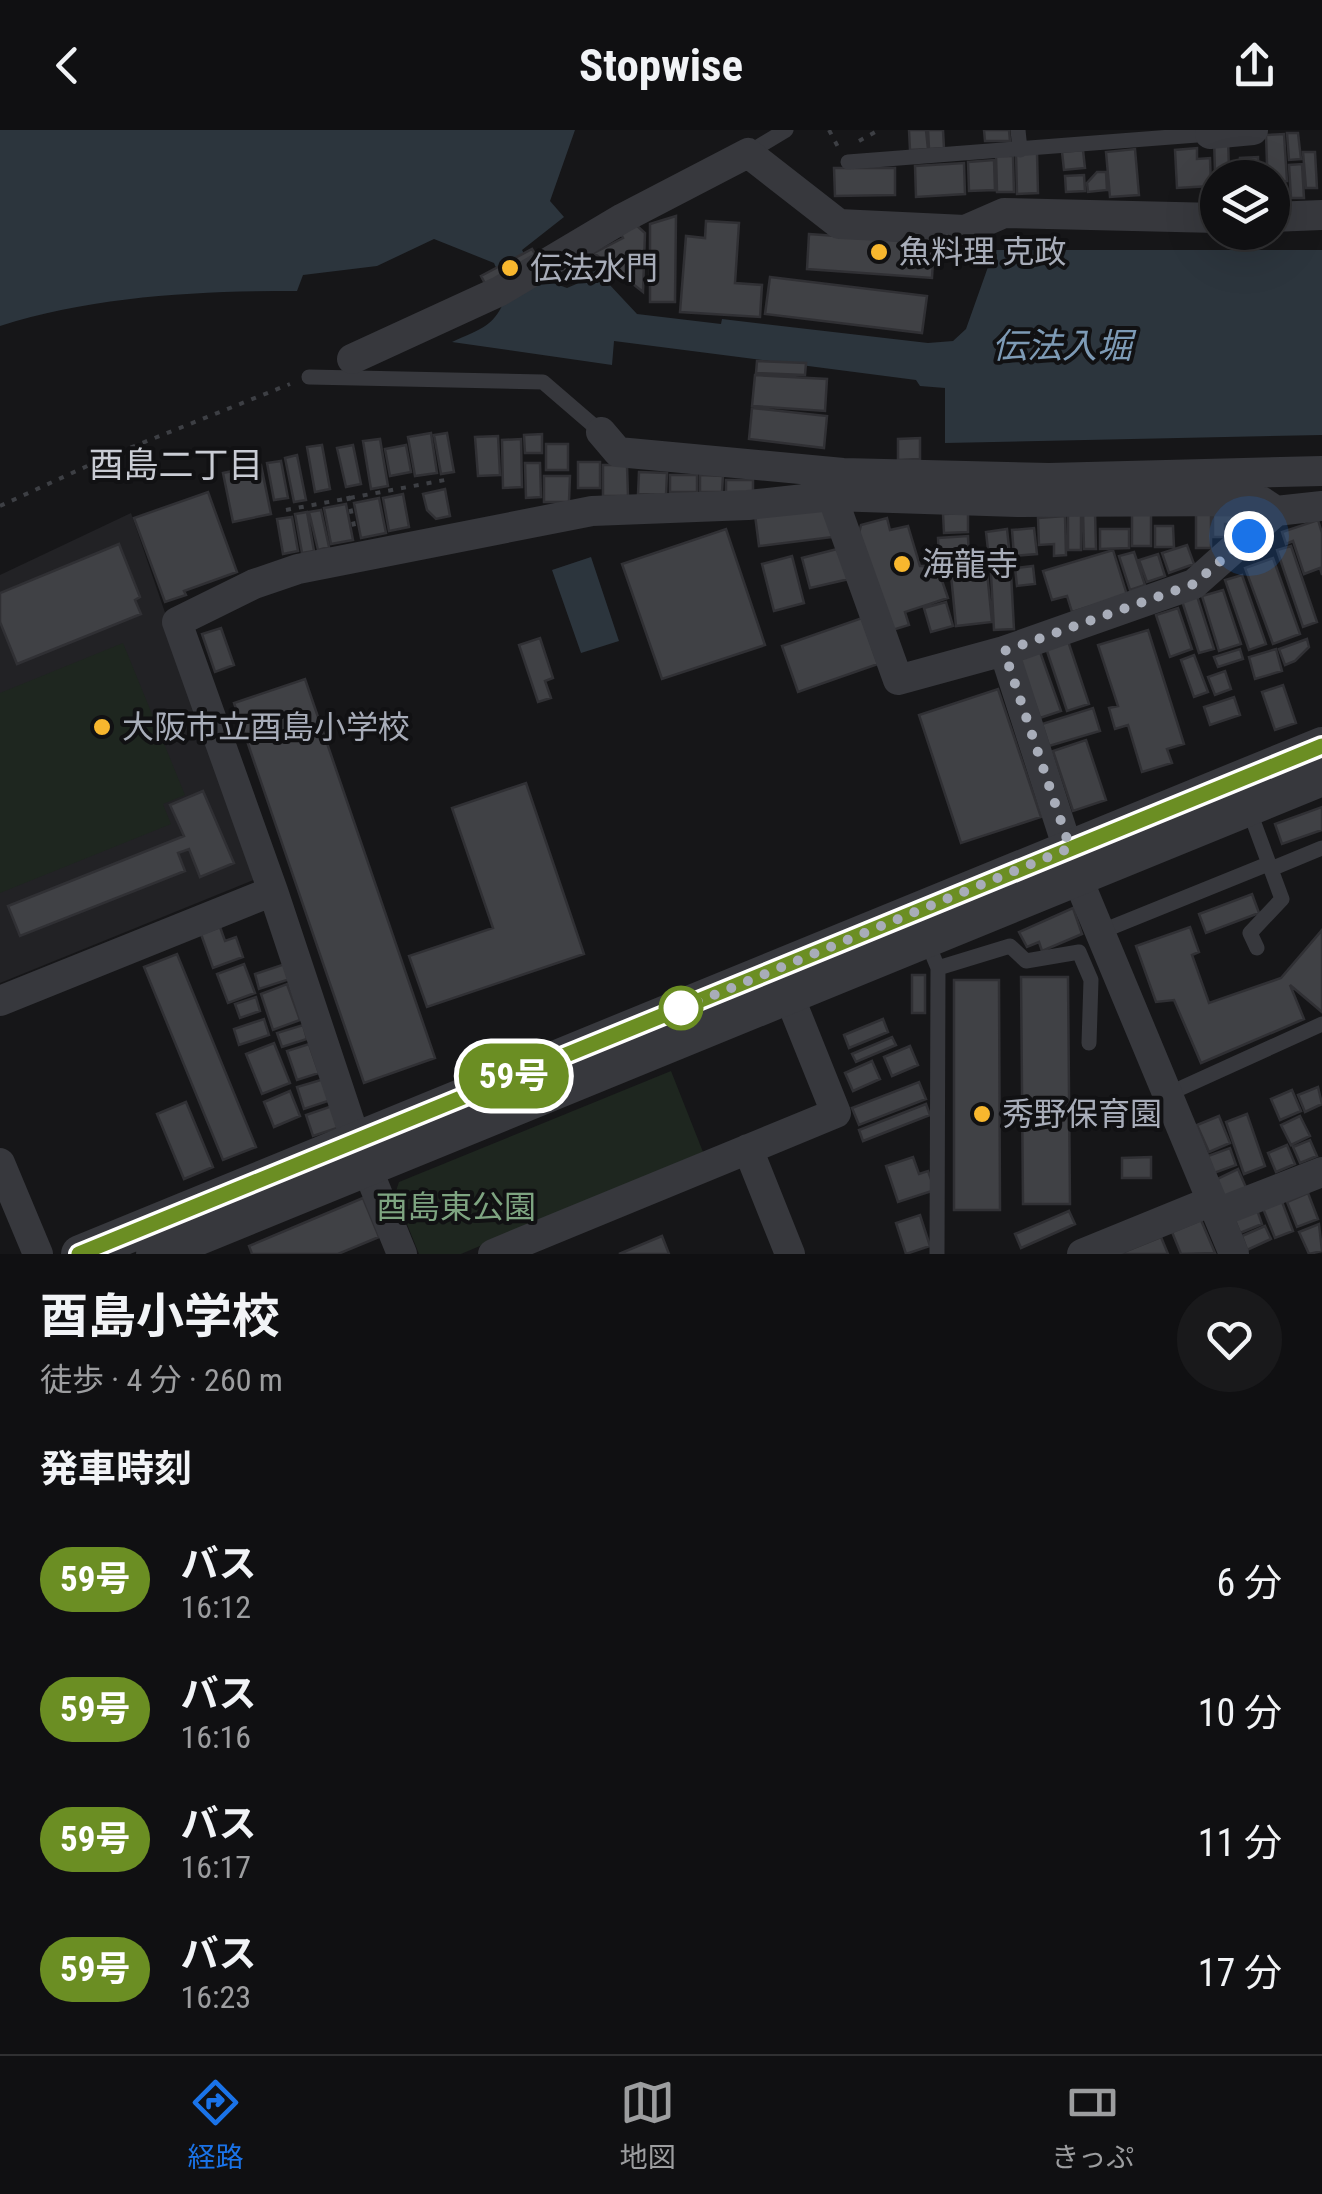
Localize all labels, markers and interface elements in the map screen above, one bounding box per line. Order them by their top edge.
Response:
icon: back [40,38,95,93]
icon: share [1227,38,1282,93]
text: Stopwise [579,39,743,92]
map controls [1200,160,1290,250]
button: layers [1200,160,1290,250]
place label: 魚料理 克政 [899,233,1066,271]
marker: 魚料理 克政 [868,241,890,263]
place label: 伝法水門 [530,249,658,287]
marker: 伝法水門 [499,257,521,279]
water label: 伝法入堀 [992,326,1137,367]
district label: 酉島二丁目 [88,445,264,486]
your location [1224,511,1274,561]
place label: 海龍寺 [922,545,1018,583]
marker: 海龍寺 [891,553,913,575]
place label: 大阪市立酉島小学校 [122,708,410,746]
marker: 大阪市立酉島小学校 [91,716,113,738]
unlabelled marker [660,987,702,1029]
line badge: 59号 [456,1044,572,1108]
text: 59号 [479,1056,549,1097]
place label: 秀野保育園 [1002,1095,1162,1133]
marker: 秀野保育園 [971,1103,993,1125]
park label: 酉島東公園 [376,1188,536,1226]
button: heart [1177,1287,1282,1392]
text: 酉島小学校 [40,1288,280,1345]
text: 徒歩 · 4 分 · 260 m [40,1361,283,1399]
text: 発車時刻 [40,1447,192,1491]
text: バス [180,1542,256,1586]
text: 59号 [60,1559,130,1600]
text: 6 分 [1217,1561,1282,1605]
text: 16:12 [180,1588,251,1626]
text: バス [180,1672,256,1716]
text: 59号 [60,1689,130,1730]
text: 10 分 [1198,1691,1282,1735]
text: 16:16 [180,1718,251,1756]
text: バス [180,1802,256,1846]
text: 59号 [60,1819,130,1860]
text: 11 分 [1198,1821,1282,1865]
text: 16:17 [180,1848,251,1886]
text: バス [180,1932,256,1976]
text: 59号 [60,1949,130,1990]
text: 17 分 [1198,1951,1282,1995]
text: 16:23 [180,1978,251,2016]
tab: 経路 [188,2075,244,2175]
tab: 地図 [620,2075,676,2175]
tab: きっぷ [1051,2075,1134,2175]

